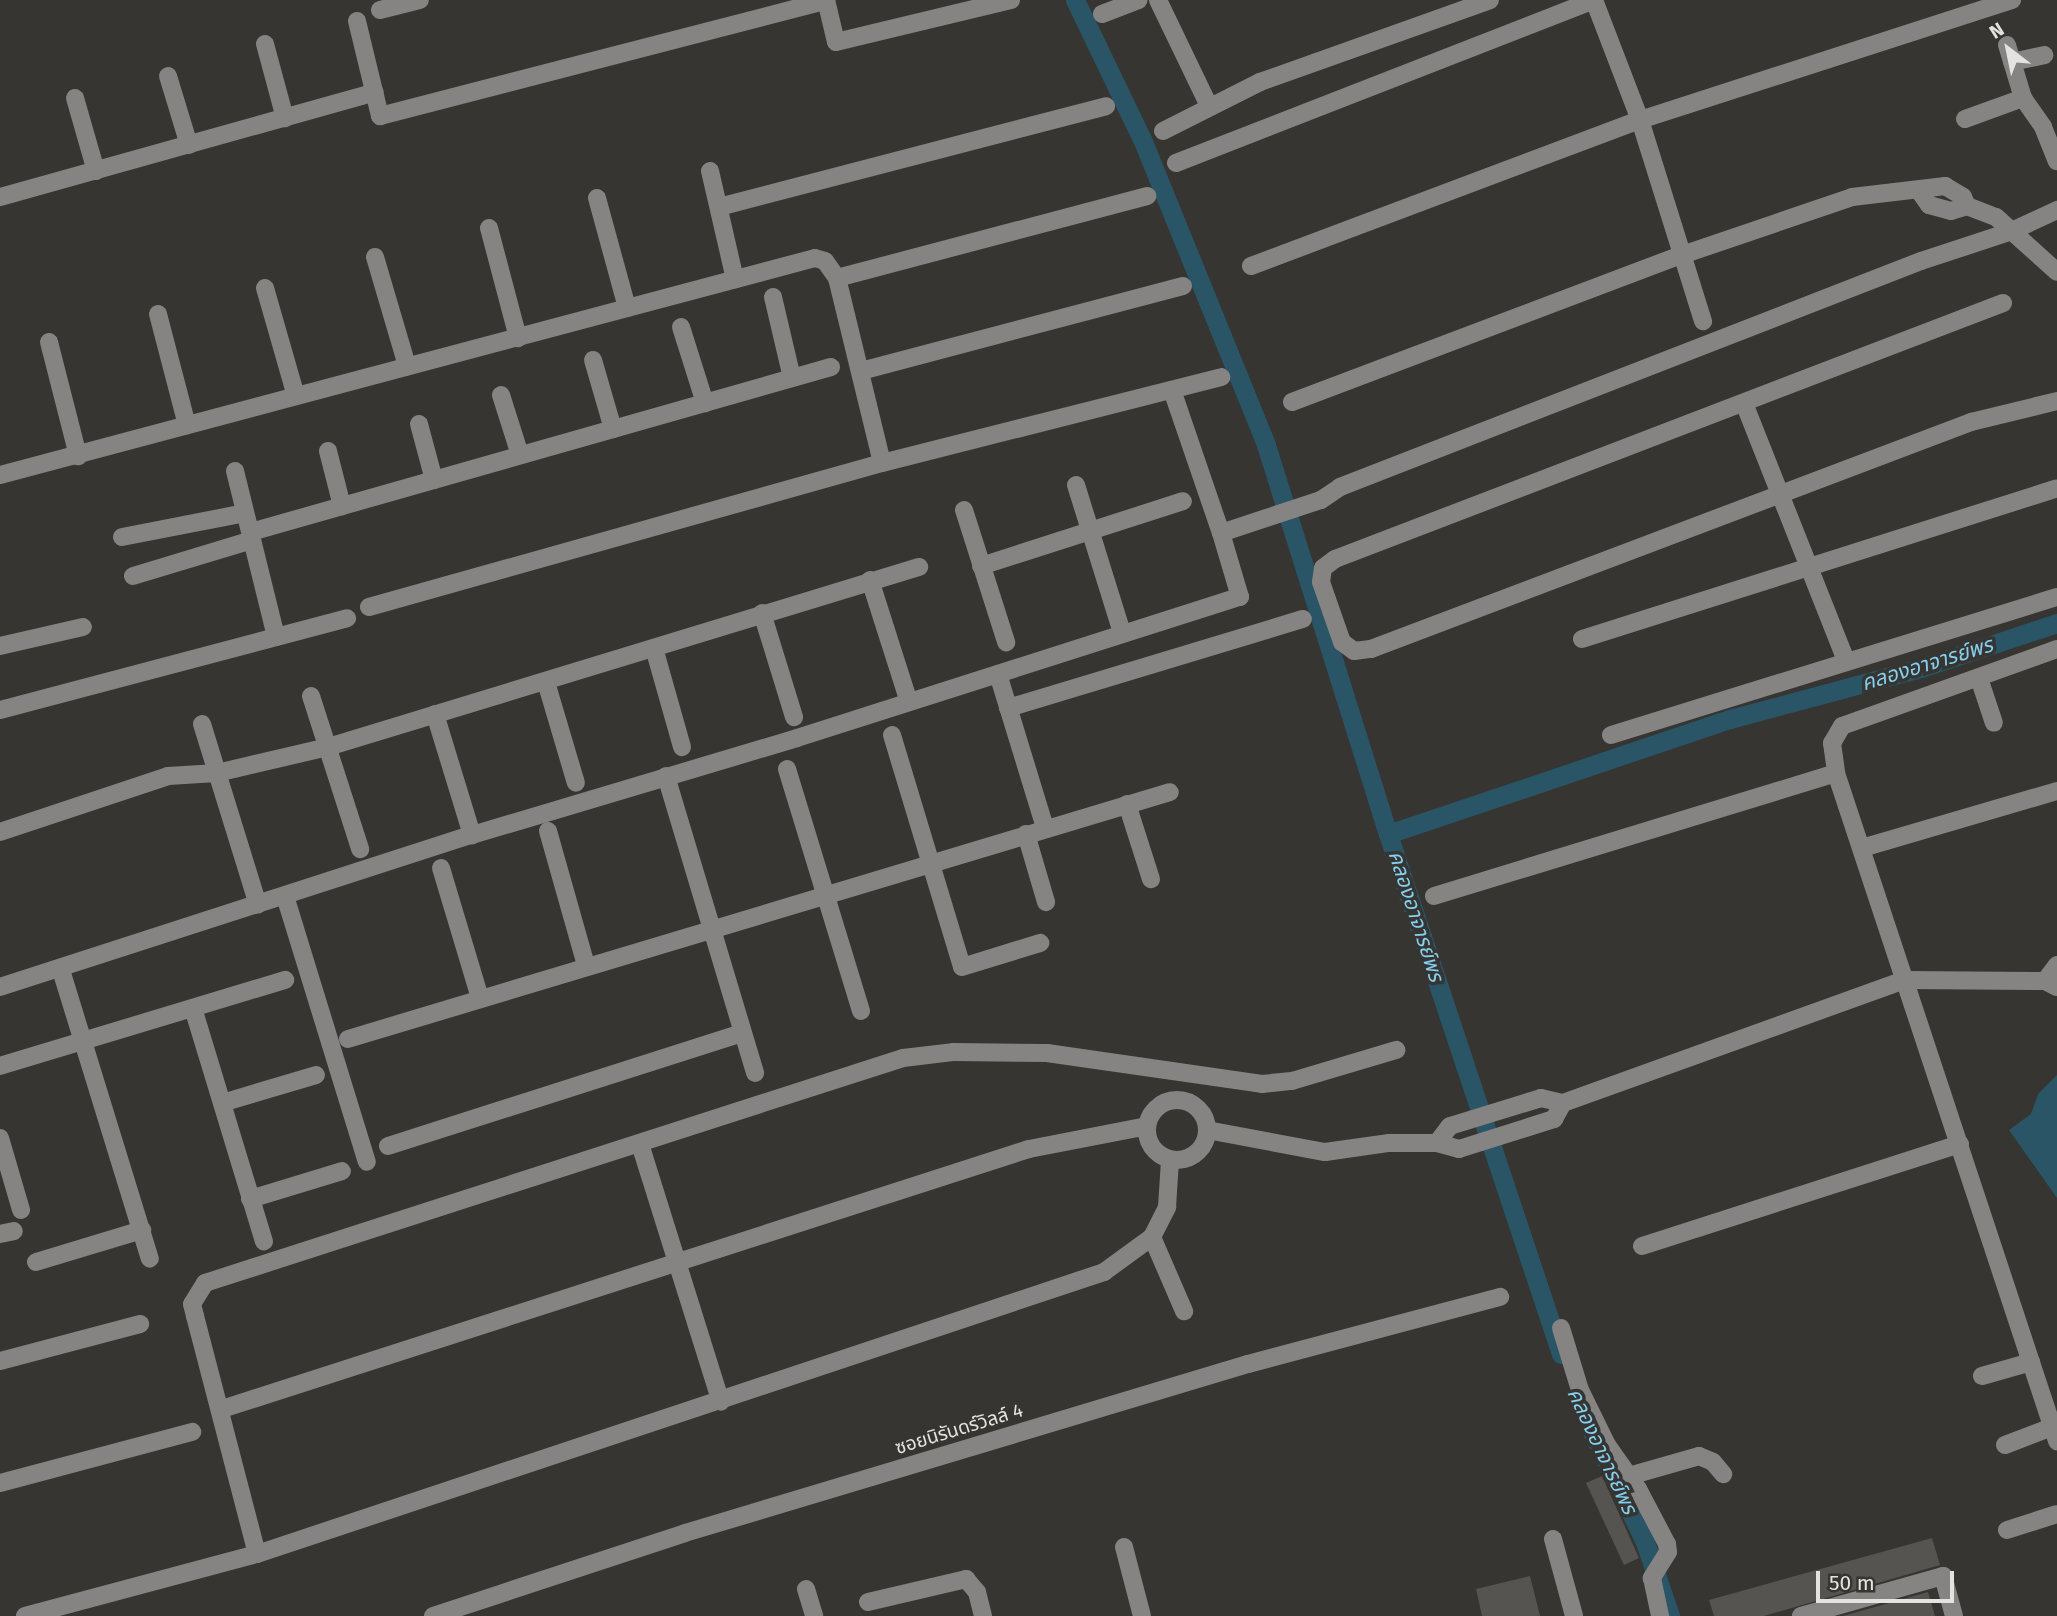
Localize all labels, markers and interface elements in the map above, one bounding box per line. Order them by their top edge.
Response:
north arrow [1973,14,2043,84]
text: N [1985,18,2008,44]
water label: คลองอาจารย์พร [1858,632,1996,696]
water label: คลองอาจารย์พร [1383,847,1449,985]
water label: คลองอาจารย์พร [1562,1384,1642,1518]
street label: ซอยนิรันดร์วิลล์ 4 [892,1399,1026,1459]
scale bar [1819,1556,1957,1600]
text: 50 m [1829,1570,1875,1596]

